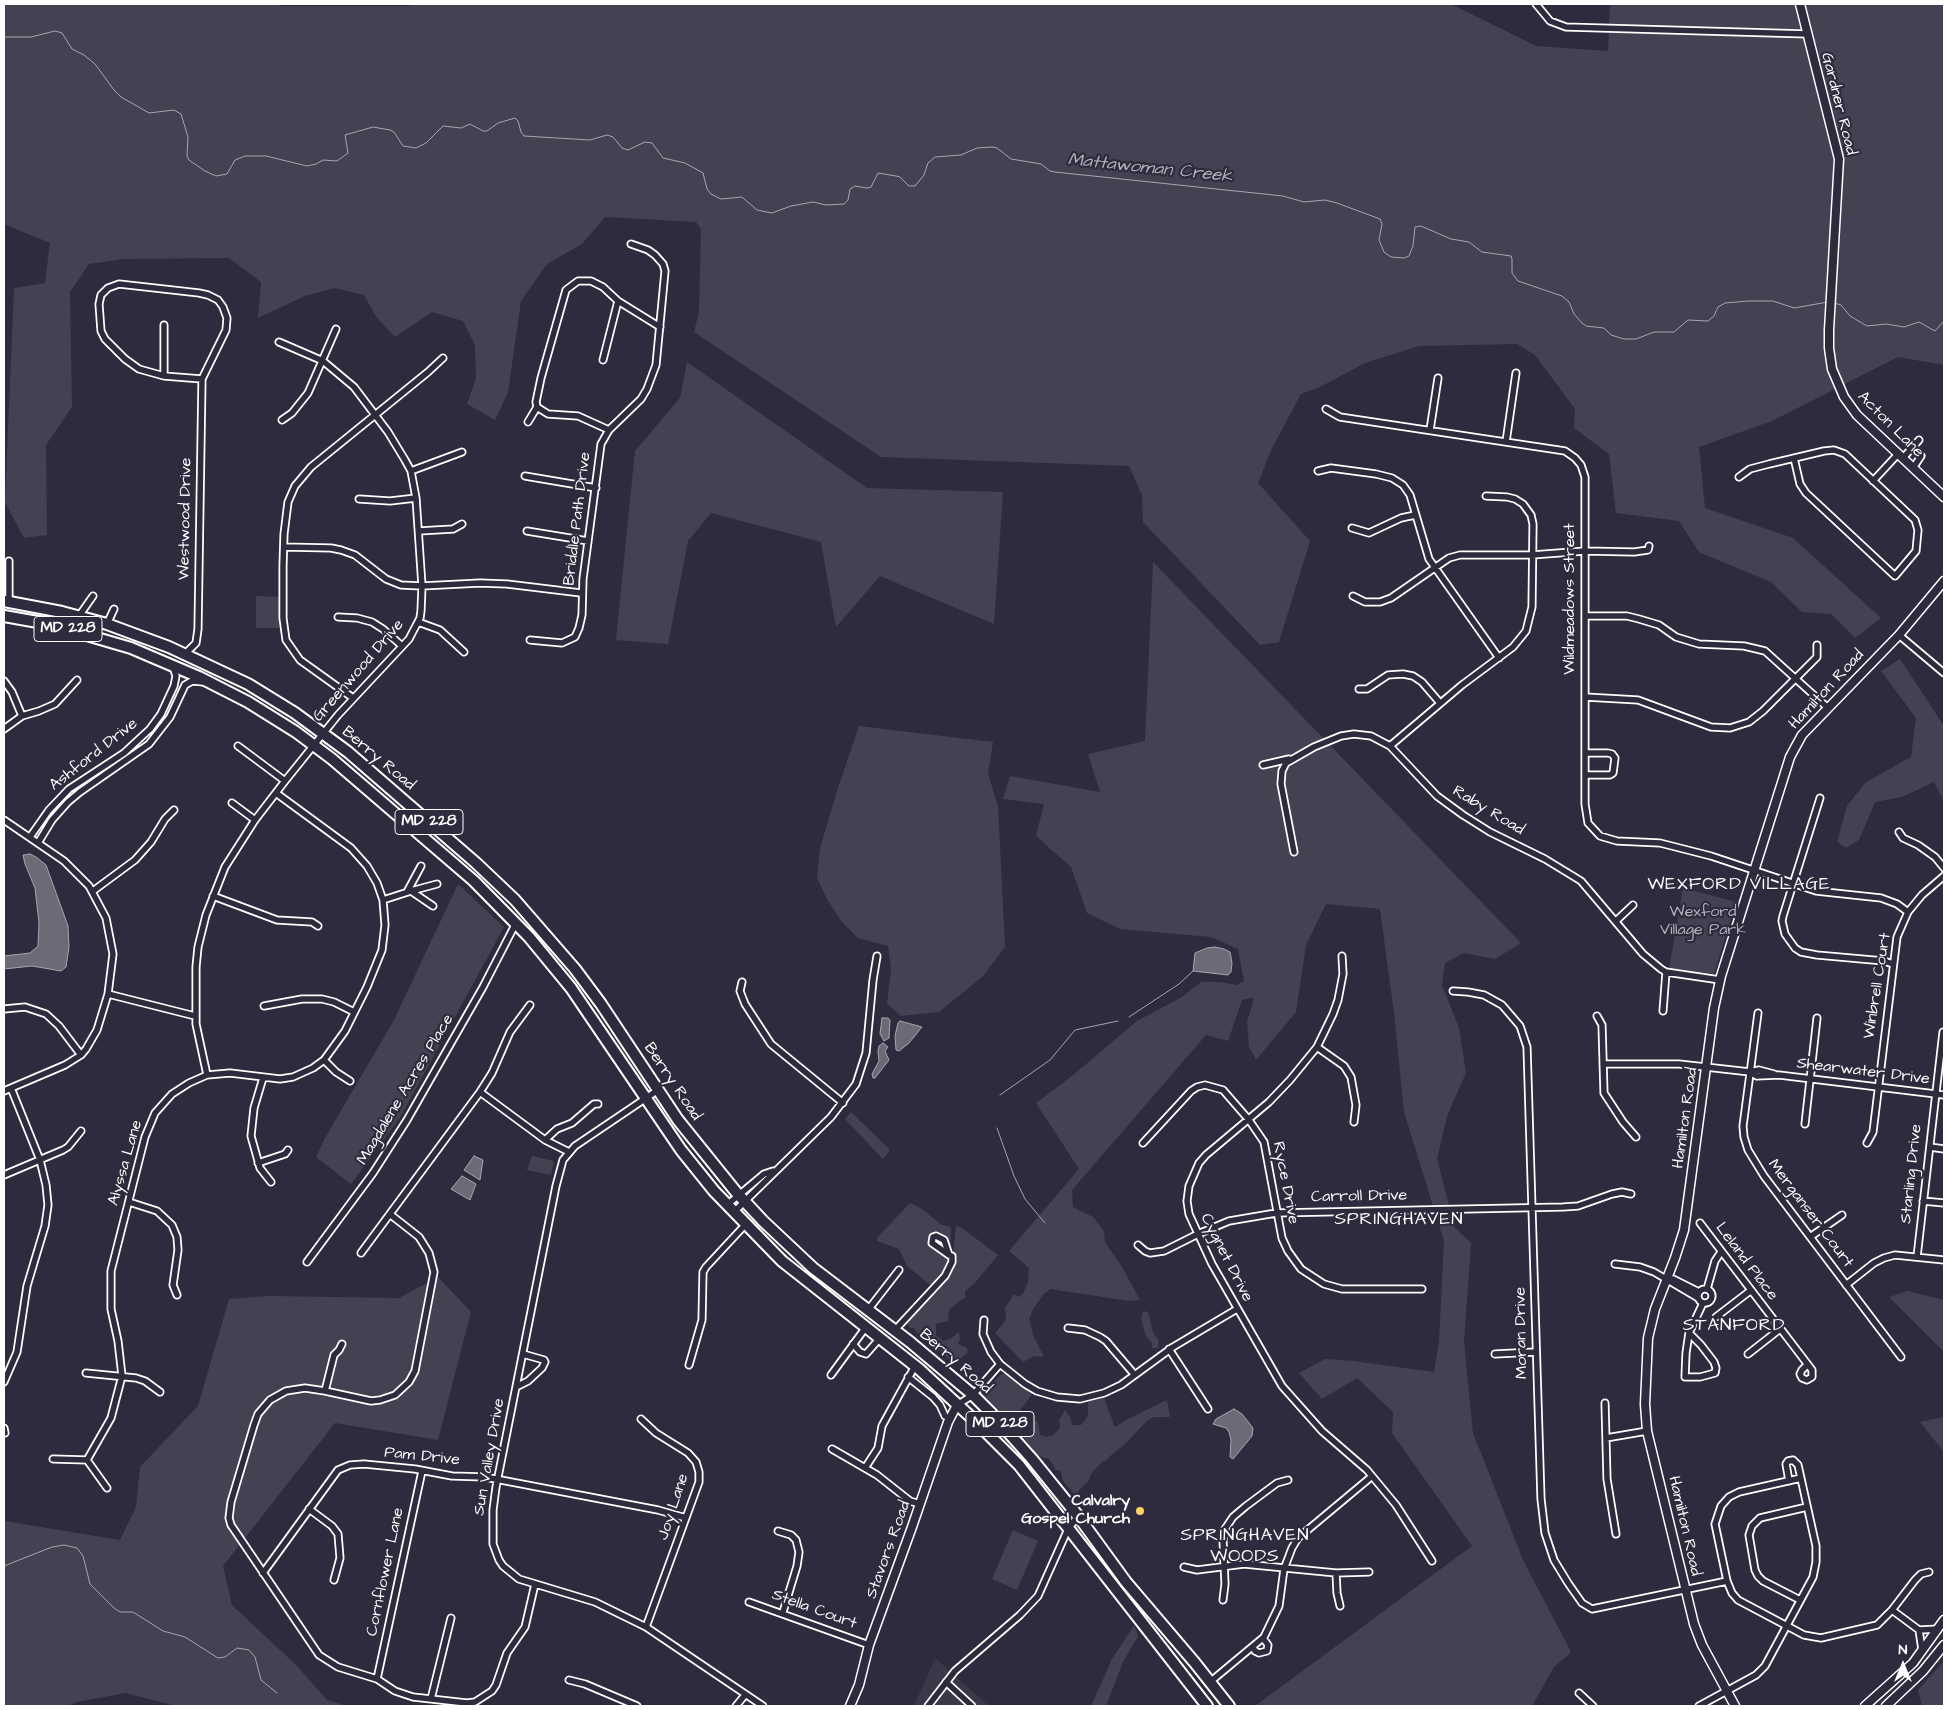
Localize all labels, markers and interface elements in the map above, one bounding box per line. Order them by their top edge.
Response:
street label: Gardner Road [1816,51,1860,157]
water label: Mattawoman Creek [1067,150,1233,188]
street label: Acton Lane [1853,388,1927,462]
street label: Briddle Path Drive [560,451,596,587]
street label: Westwood Drive [175,458,197,580]
street label: Wildmeadows Street [1561,523,1581,675]
road number: MD 228 [34,616,102,642]
street label: Greenwood Drive [309,616,409,726]
street label: Hamilton Road [1785,646,1869,734]
street label: Ashford Drive [46,715,142,795]
street label: Berry Road [338,723,418,795]
street label: Raby Road [1449,782,1527,840]
road number: MD 228 [395,810,463,834]
district label: WEXFORD VILLAGE [1646,874,1832,896]
park label: Wexford Village Park [1660,903,1746,941]
street label: Winbrell Court [1860,932,1896,1040]
street label: Magdalene Acres Place [353,1011,459,1169]
street label: Berry Road [639,1039,705,1125]
street label: Shearwater Drive [1795,1054,1931,1090]
street label: Hamilton Road [1669,1066,1703,1170]
street label: Alyssa Lane [105,1118,147,1208]
street label: Starling Drive [1897,1123,1927,1225]
street label: Ryce Drive [1268,1140,1302,1226]
street label: Merganser Court [1763,1156,1857,1272]
street label: Carroll Drive [1311,1187,1407,1207]
district label: SPRINGHAVEN [1333,1209,1465,1231]
street label: Cygnet Drive [1196,1211,1256,1305]
street label: Leland Place [1710,1219,1782,1305]
street label: Moran Drive [1512,1287,1532,1379]
district label: STANFORD [1682,1315,1786,1337]
street label: Berry Road [915,1325,995,1399]
street label: Sun Valley Drive [470,1397,510,1517]
road number: MD 228 [966,1412,1034,1436]
street label: Pam Drive [383,1443,461,1471]
street label: Joy Lane [654,1471,694,1543]
street label: Hamilton Road [1663,1474,1705,1578]
place label: Calvalry Gospel Church [1021,1492,1130,1530]
street label: Stavors Road [863,1499,915,1601]
marker: Calvalry Gospel Church [1134,1505,1146,1517]
street label: Cornflower Lane [363,1506,409,1638]
district label: SPRINGHAVEN WOODS [1179,1525,1311,1568]
street label: Stella Court [769,1586,859,1634]
north arrow [1878,1640,1928,1690]
text: N [1899,1640,1907,1660]

